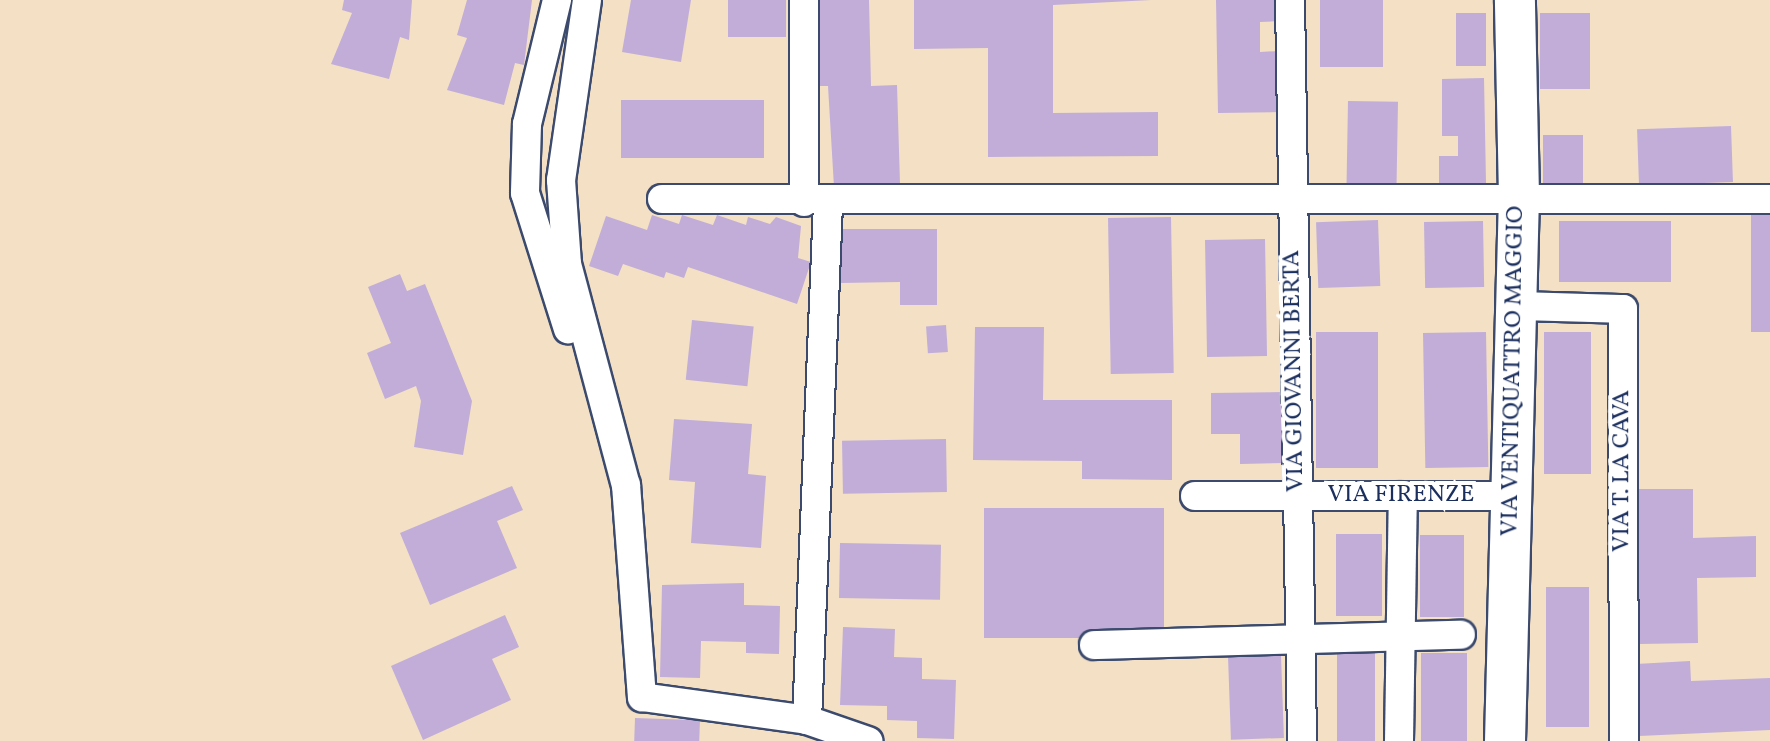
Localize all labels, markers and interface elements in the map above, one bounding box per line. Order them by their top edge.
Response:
street label: VIA VENTIQUATTRO MAGGIO [1497,205,1531,537]
street label: VIA GIOVANNI BERTA [1278,250,1312,492]
street label: VIA T. LA CAVA [1609,390,1637,552]
street label: VIA FIRENZE [1328,482,1474,510]

